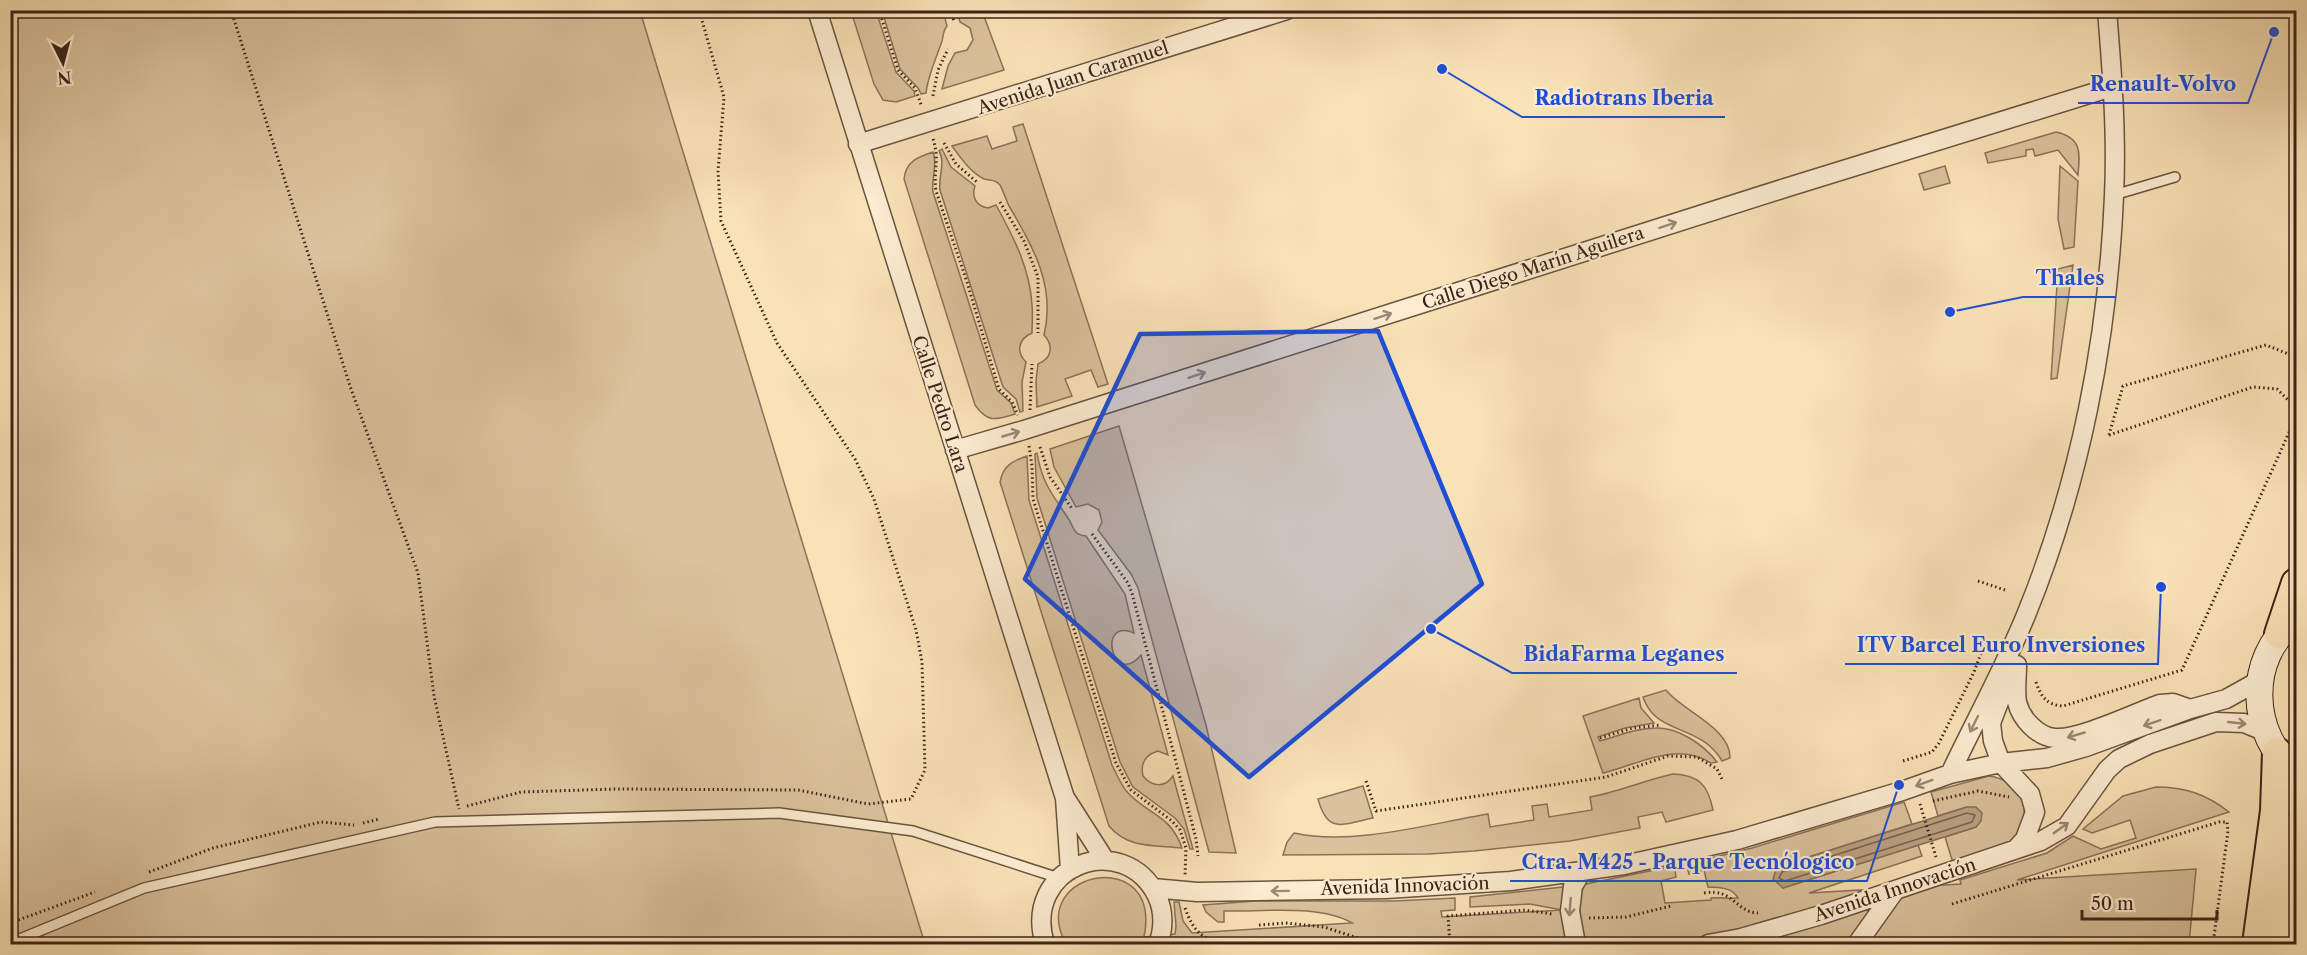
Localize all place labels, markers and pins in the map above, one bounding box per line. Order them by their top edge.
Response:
callout: Renault-Volvo [2078,65,2248,103]
callout: Radiotrans Iberia [1522,79,1725,117]
callout: Thales [2023,259,2116,297]
callout: ITV Barcel Euro Inversiones [1845,626,2158,664]
callout: BidaFarma Leganes [1512,635,1737,673]
callout: Ctra. M425 - Parque Tecnólogico [1510,843,1867,881]

